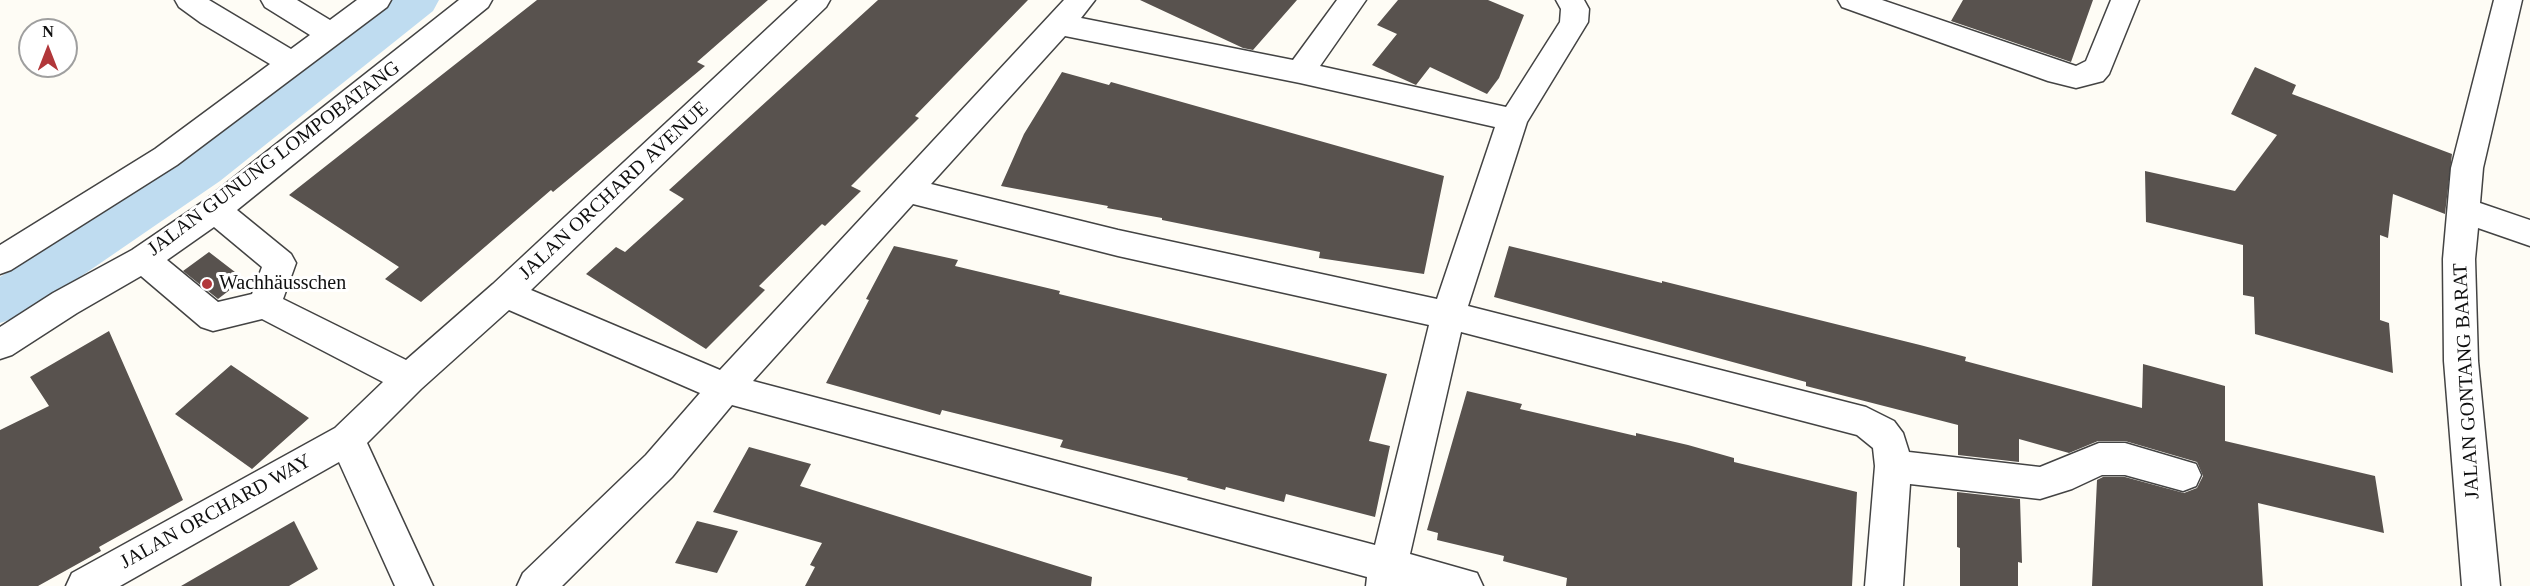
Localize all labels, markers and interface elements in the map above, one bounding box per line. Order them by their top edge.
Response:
north arrow [18,18,78,78]
text: N [42,23,54,40]
street label: JALAN GUNUNG LOMPOBATANG [143,56,405,262]
street label: JALAN ORCHARD AVENUE [514,97,714,285]
street label: JALAN GONTANG BARAT [2449,262,2485,500]
place label: Wachhäusschen [219,272,346,296]
marker: Wachhäusschen [200,277,214,291]
street label: JALAN ORCHARD WAY [116,449,316,575]

